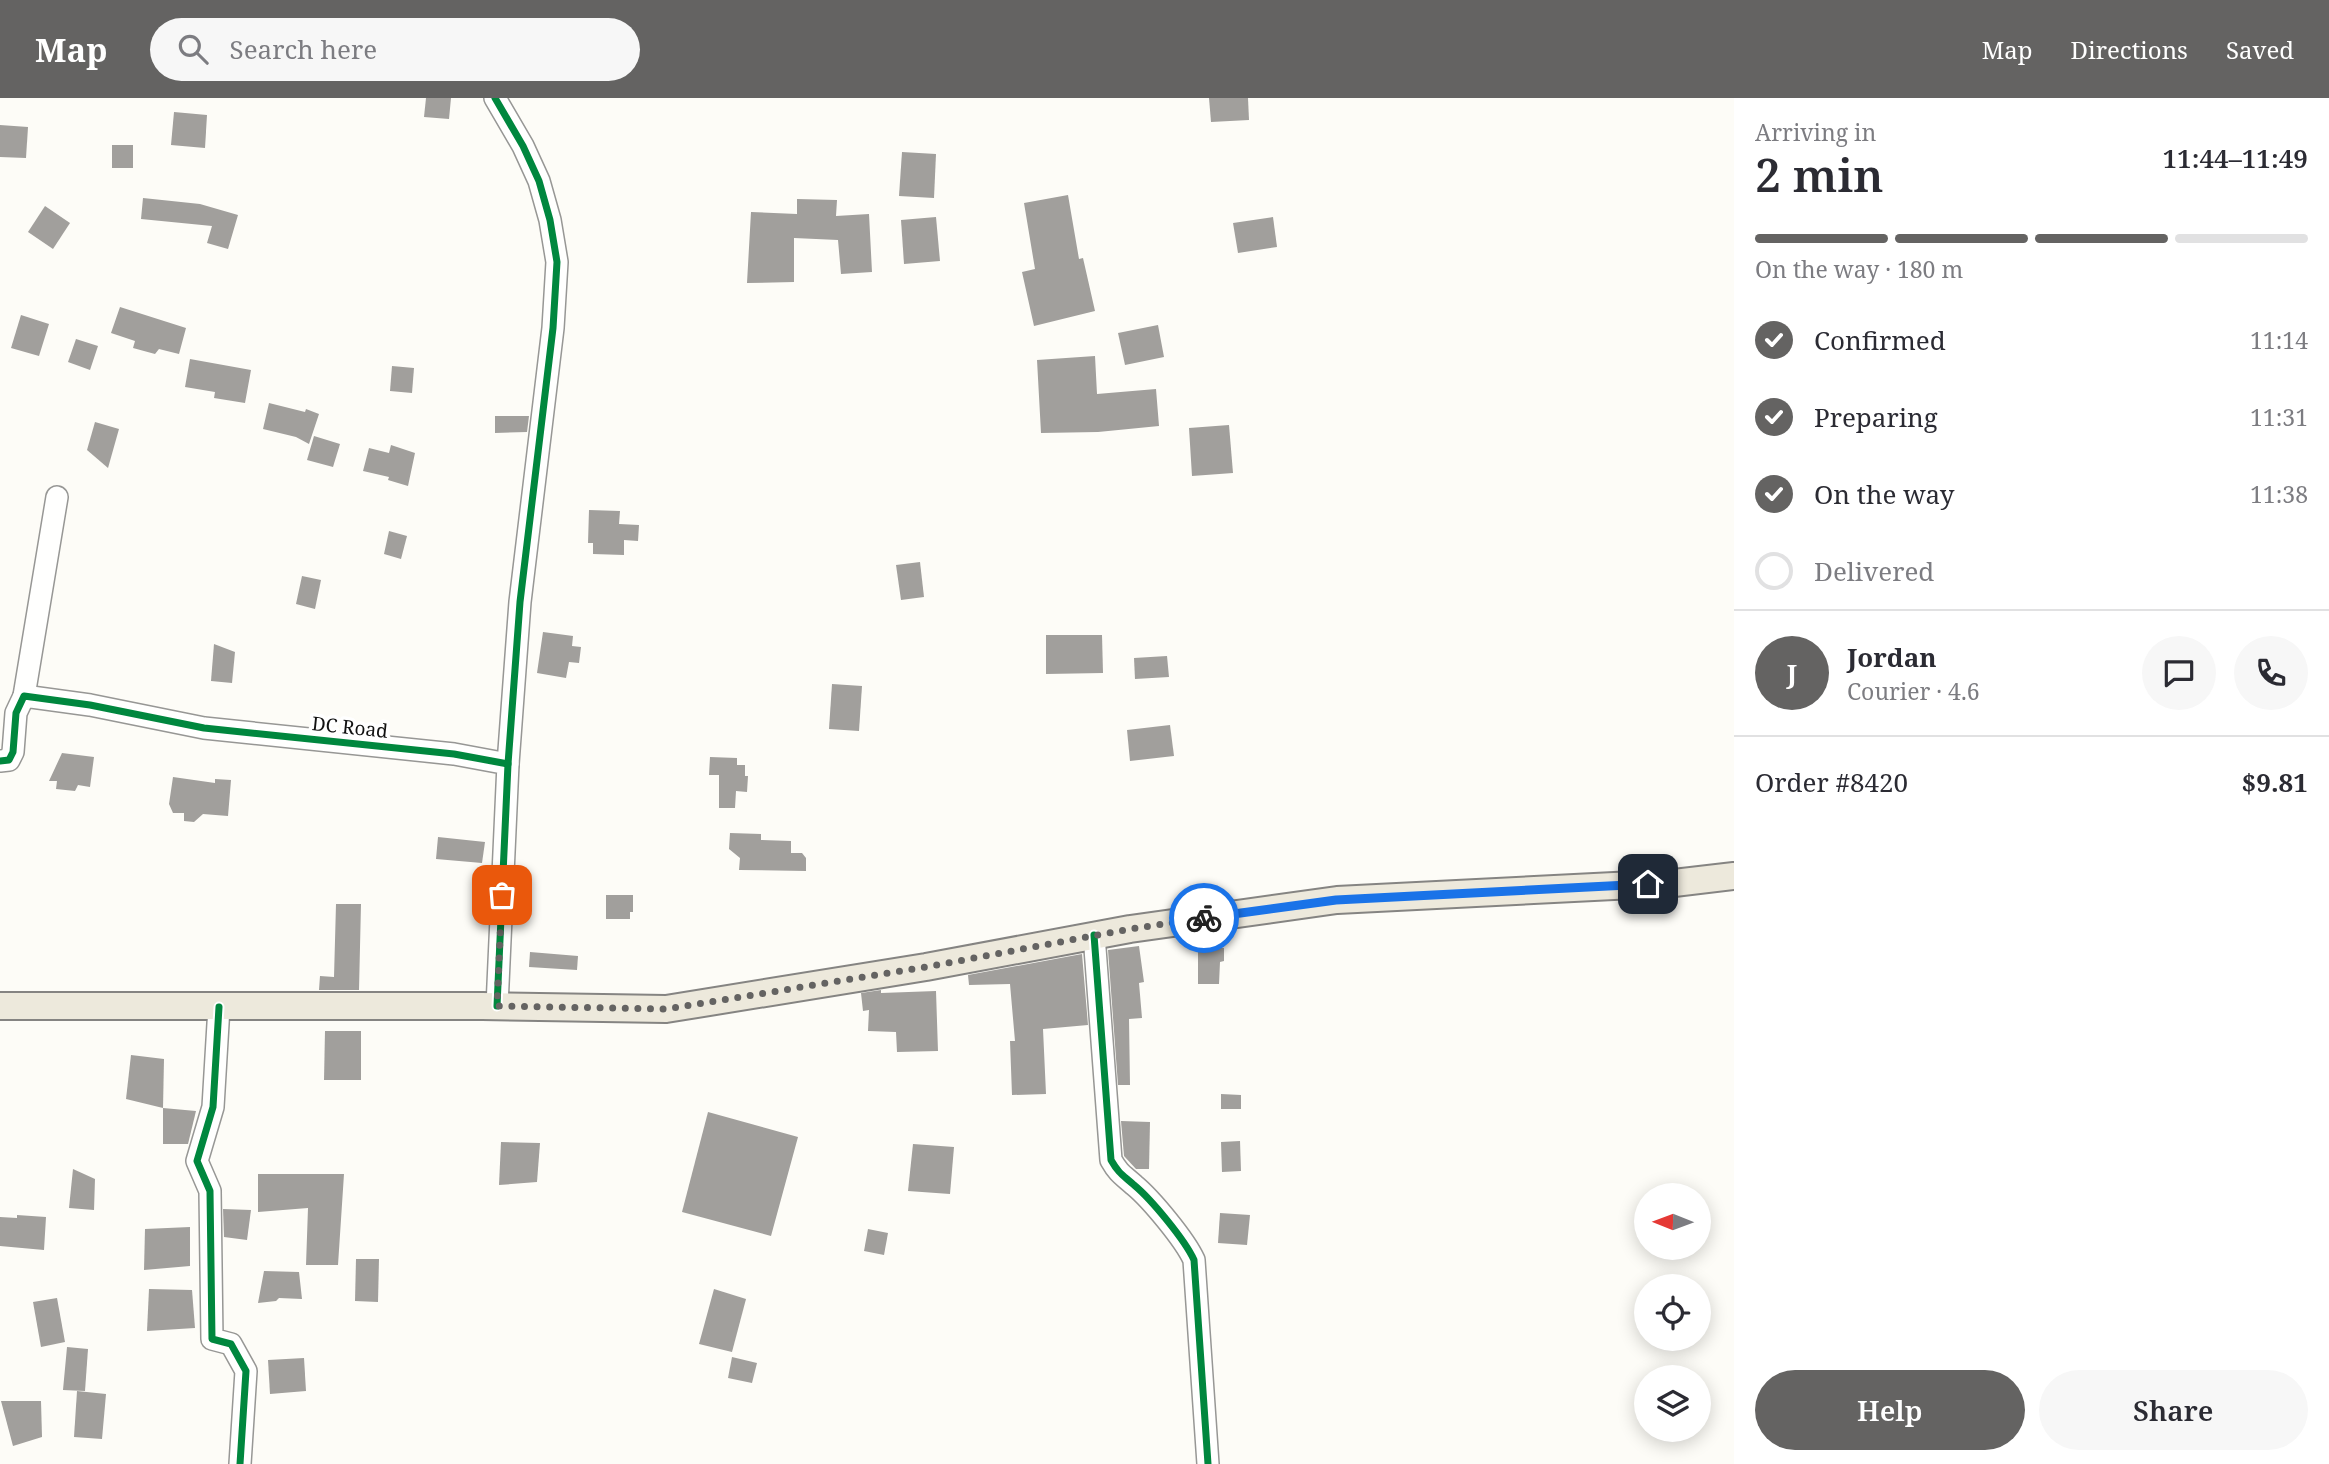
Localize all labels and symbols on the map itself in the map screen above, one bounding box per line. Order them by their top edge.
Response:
street label: DC Road [311,710,390,744]
pin [1618,854,1678,914]
pin [472,865,532,925]
courier [1169,883,1239,953]
north arrow [1634,1183,1712,1260]

